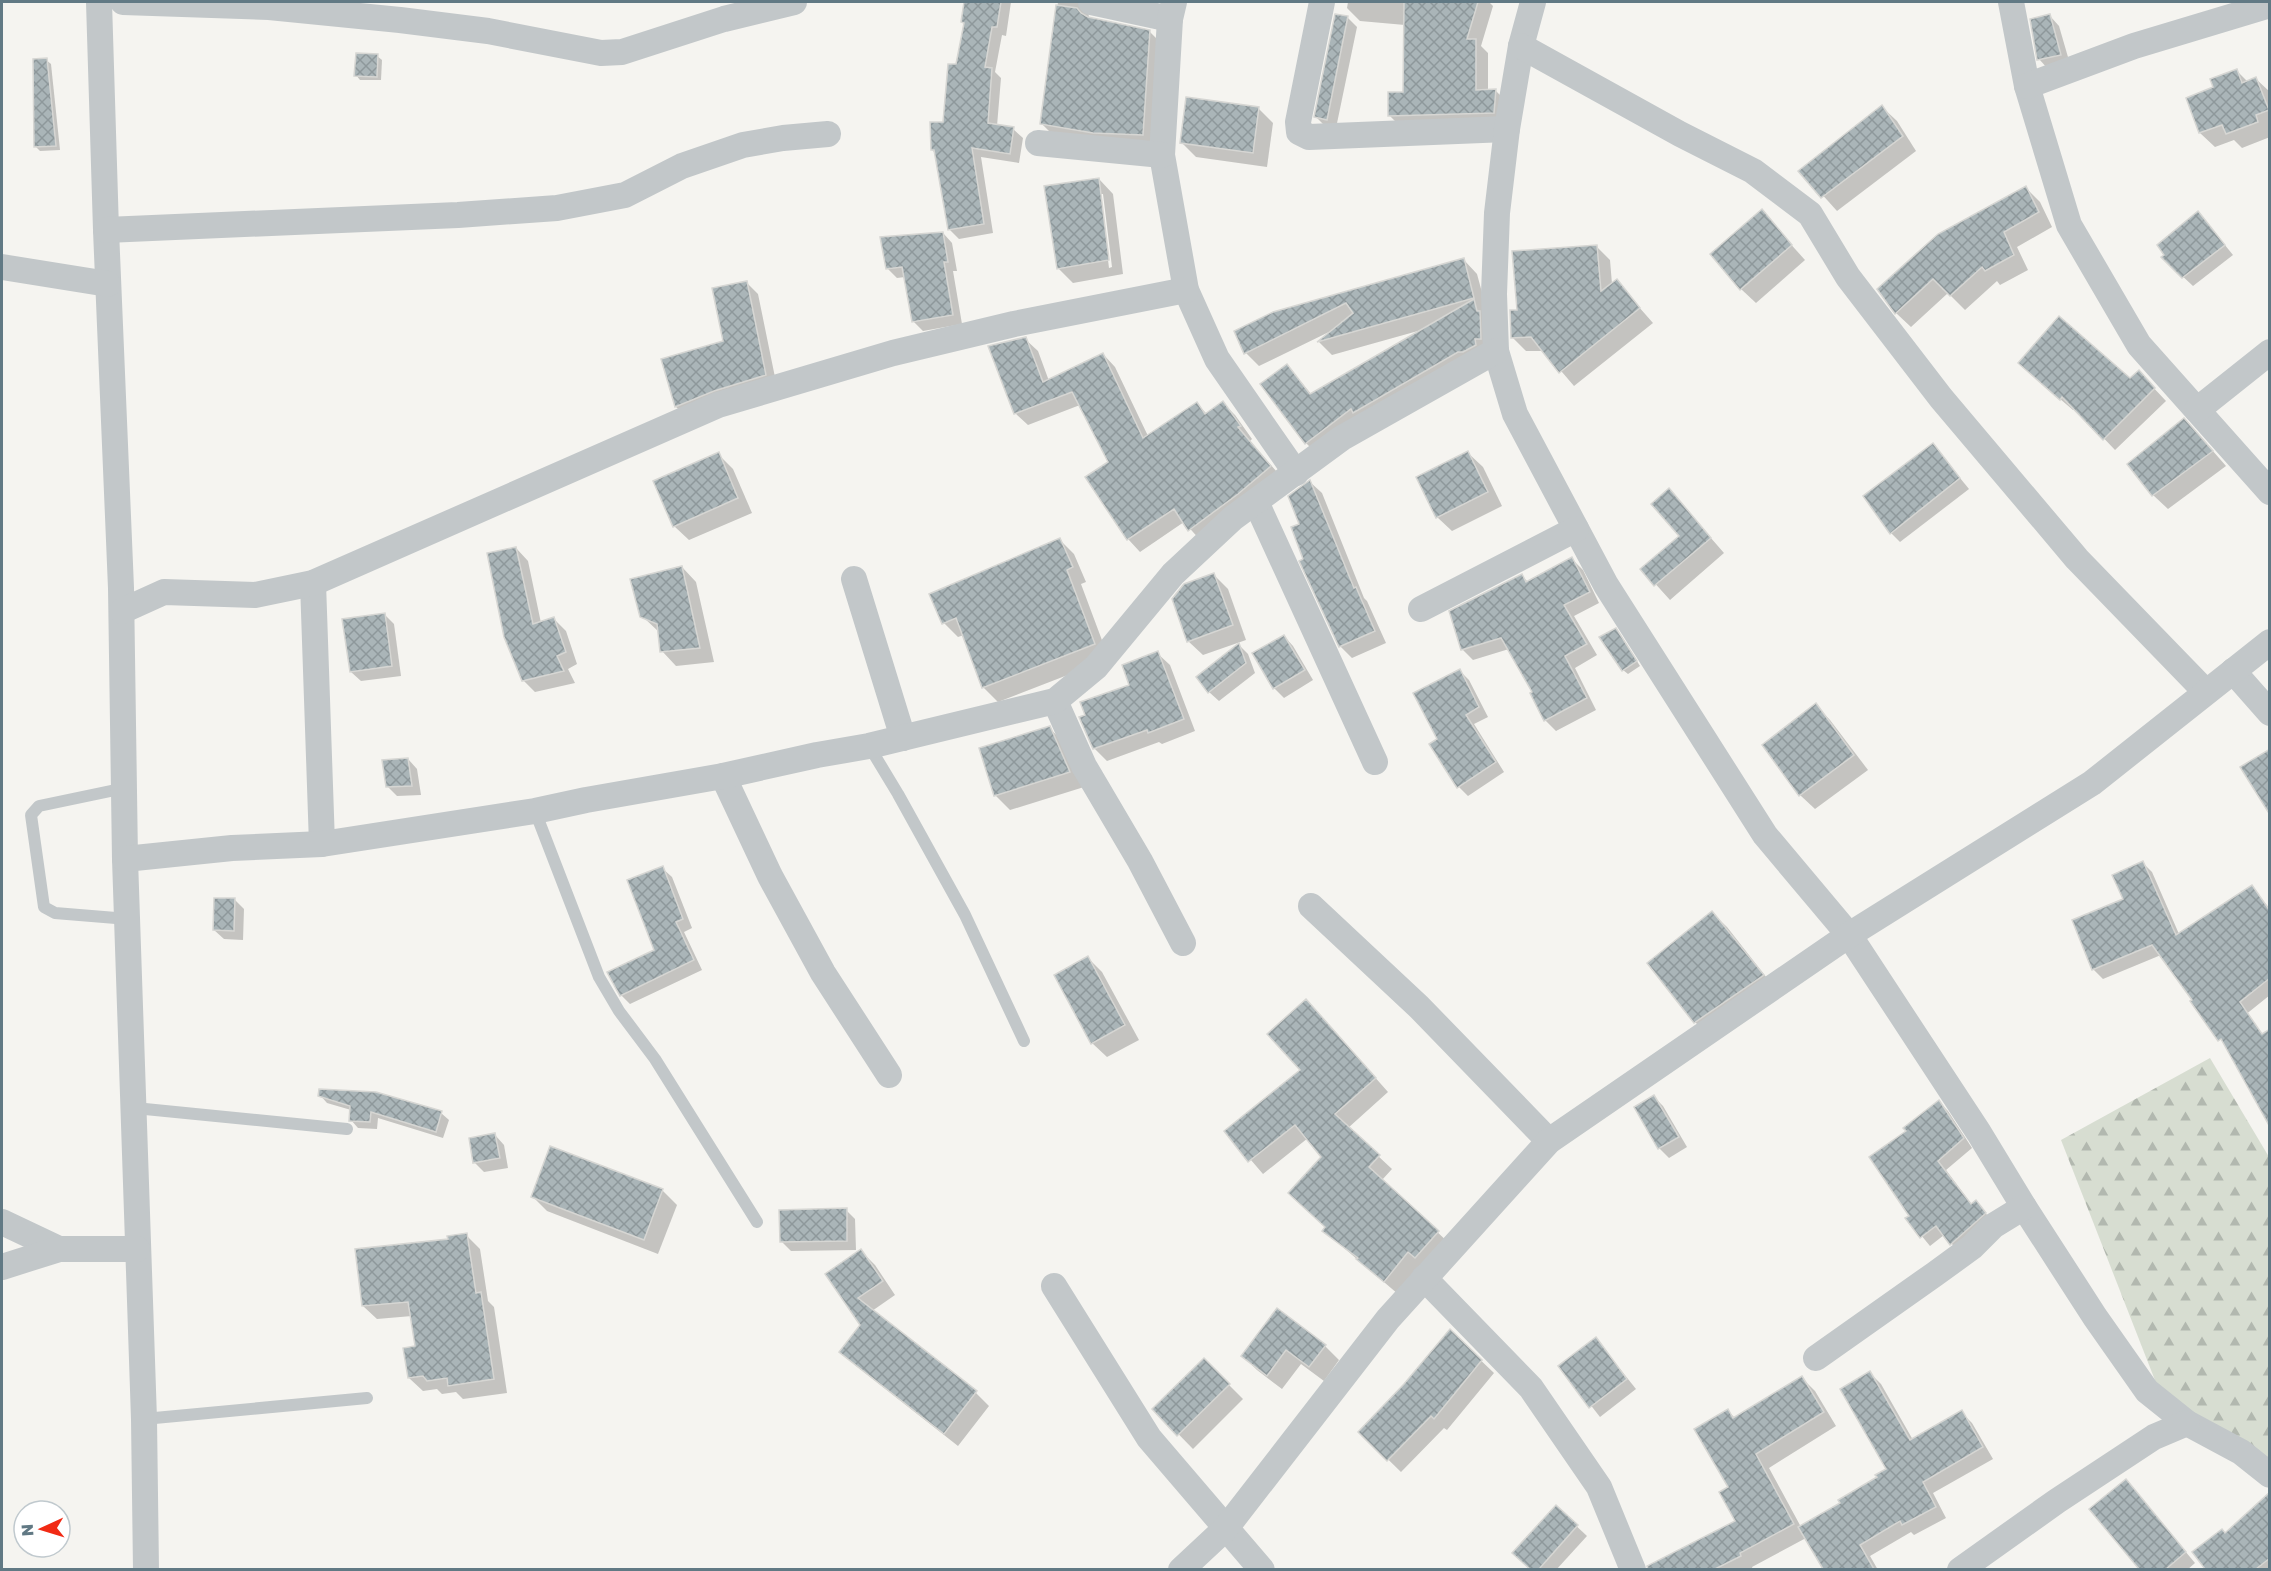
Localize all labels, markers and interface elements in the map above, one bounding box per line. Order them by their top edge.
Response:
north arrow [12,1499,72,1559]
text: N [17,1523,37,1537]

